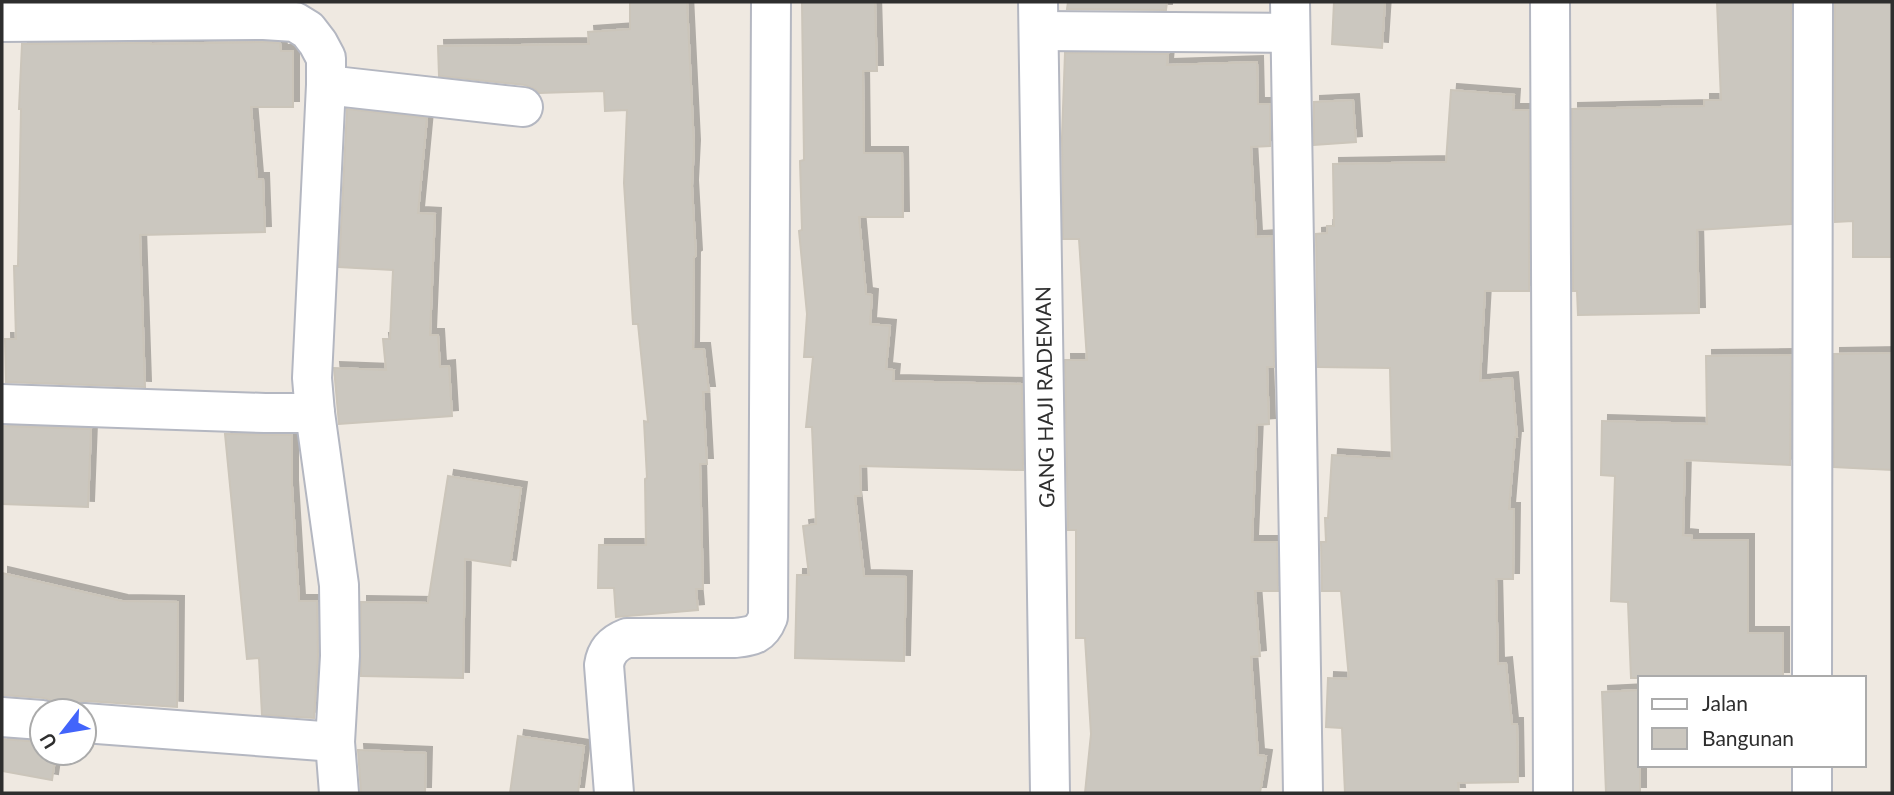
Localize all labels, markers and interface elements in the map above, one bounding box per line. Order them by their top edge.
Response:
street label: GANG HAJI RADEMAN [1030,286,1058,508]
legend [1638,676,1866,767]
text: Jalan [1702,690,1748,715]
north arrow [28,697,98,767]
text: Bangunan [1702,725,1794,750]
text: U [35,729,61,753]

